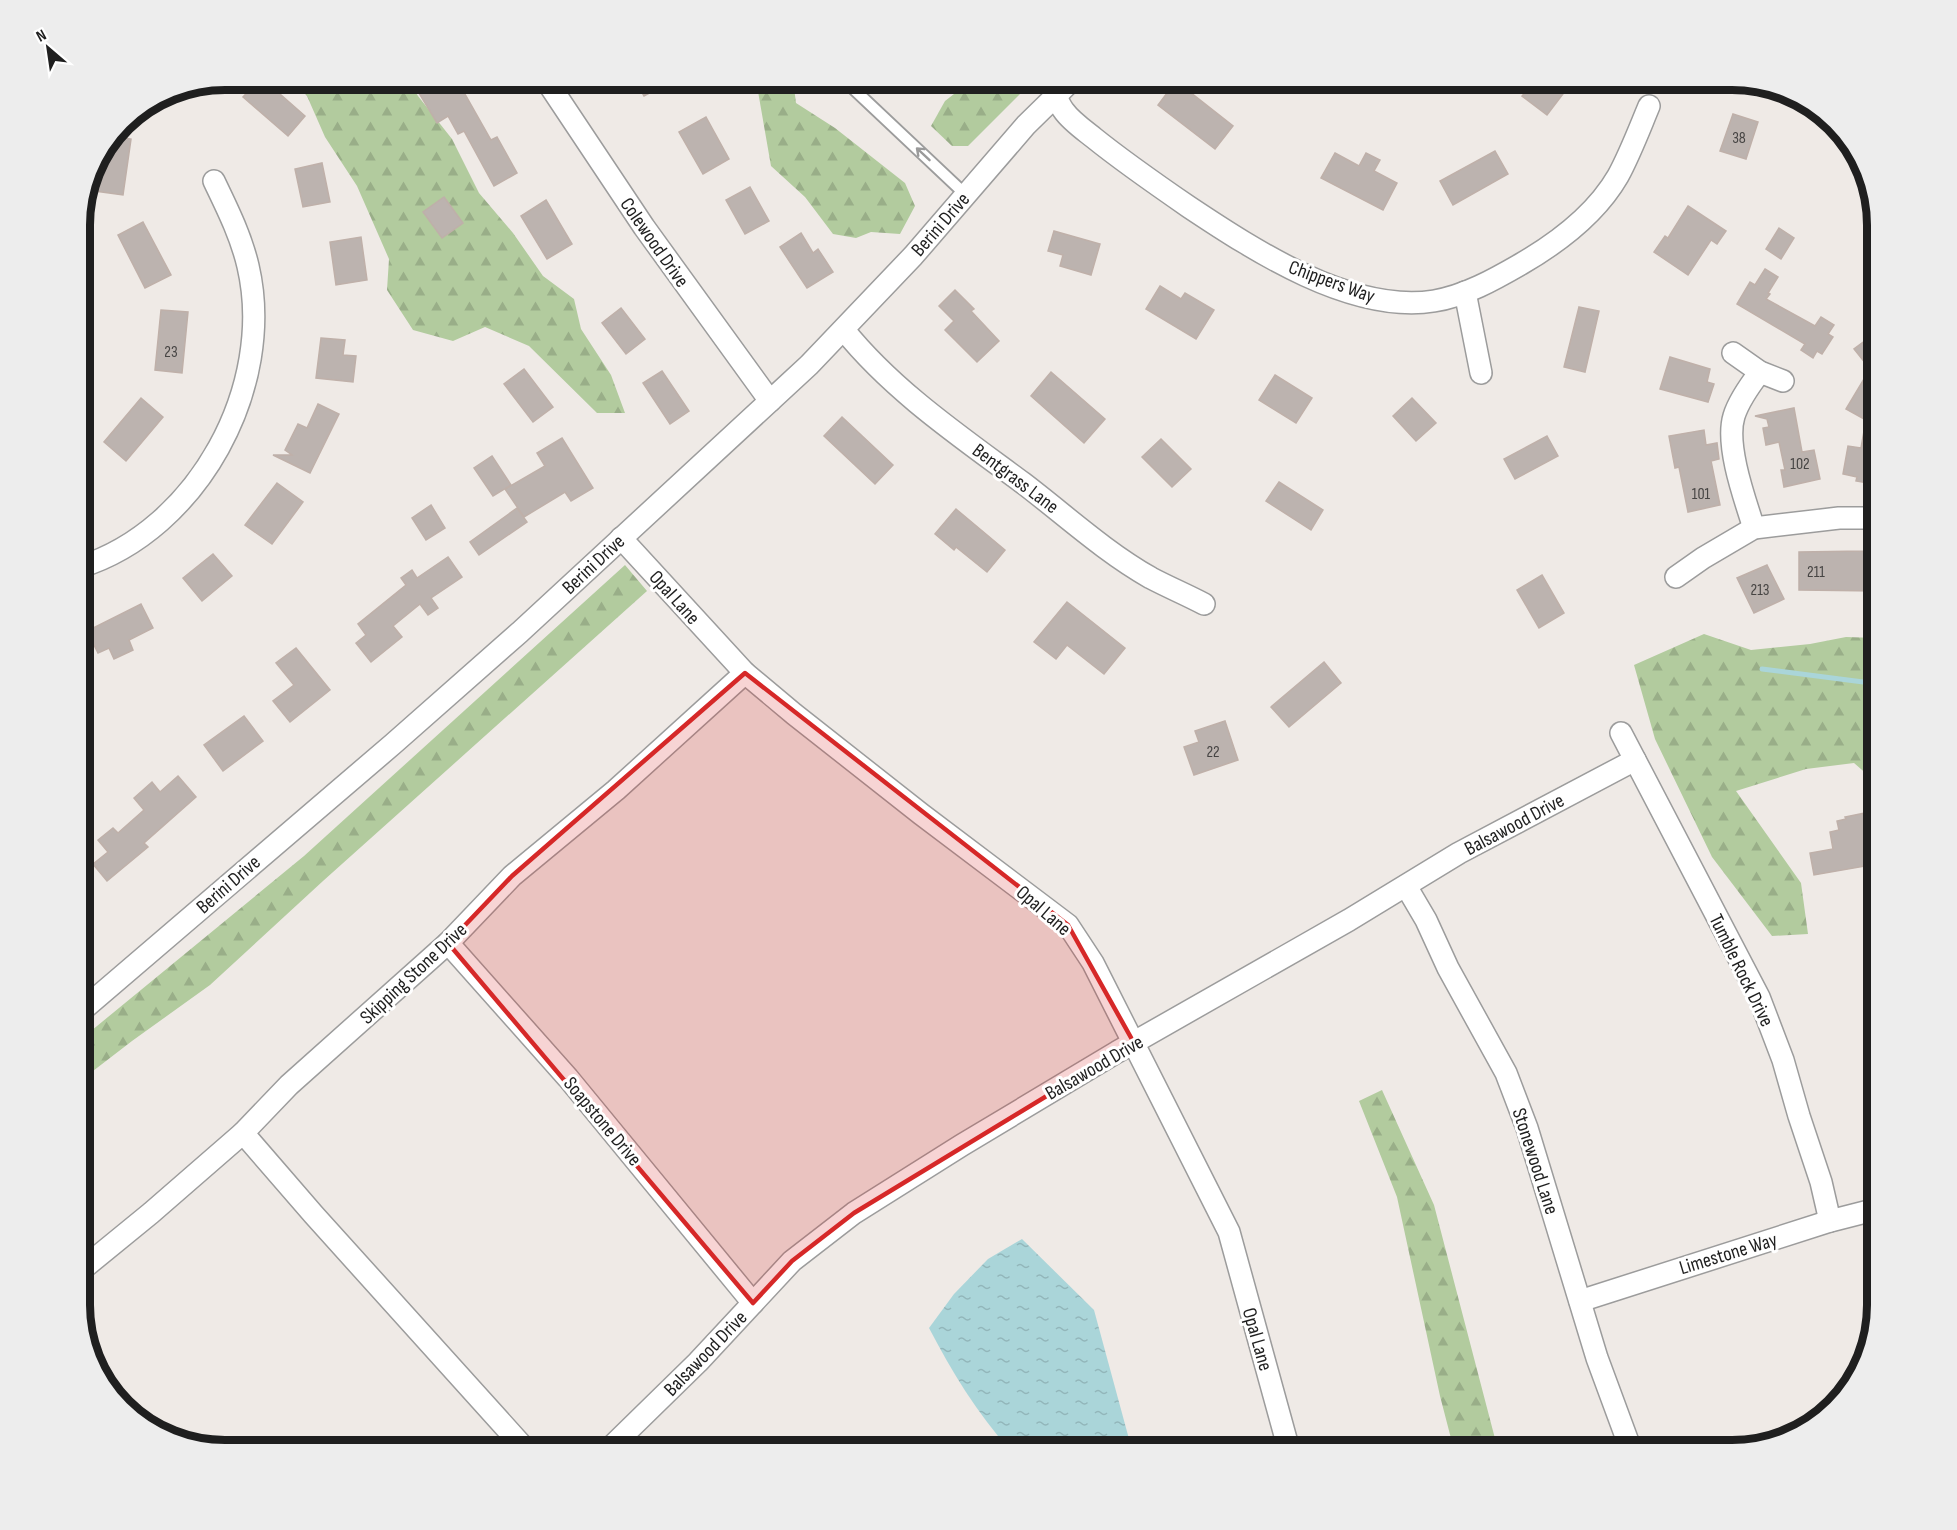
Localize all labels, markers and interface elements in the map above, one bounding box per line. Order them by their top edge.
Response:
north arrow [18,18,78,78]
text: N [33,26,50,47]
house number: 38 [1732,129,1746,148]
one-way arrow [916,147,931,162]
street label: Berini Drive [907,188,975,262]
street label: Colewood Drive [615,193,694,292]
street label: Chippers Way [1285,255,1378,309]
house number: 23 [164,343,178,362]
street label: Bentgrass Lane [967,439,1063,519]
house number: 102 [1790,455,1810,474]
house number: 101 [1692,485,1711,504]
street label: Berini Drive [557,530,630,600]
house number: 211 [1807,563,1825,582]
street label: Opal Lane [644,566,705,630]
house number: 213 [1751,581,1769,600]
house number: 22 [1206,743,1220,762]
street label: Balsawood Drive [1461,789,1568,861]
street label: Berini Drive [192,851,266,919]
street label: Opal Lane [1011,881,1076,941]
street label: Tumble Rock Drive [1704,910,1779,1031]
street label: Skipping Stone Drive [355,918,472,1029]
street label: Balsawood Drive [1041,1030,1148,1106]
street label: Soapstone Drive [558,1072,646,1171]
street label: Stonewood Lane [1507,1105,1564,1217]
street label: Limestone Way [1677,1228,1780,1280]
street label: Opal Lane [1237,1305,1277,1374]
street label: Balsawood Drive [659,1306,752,1401]

